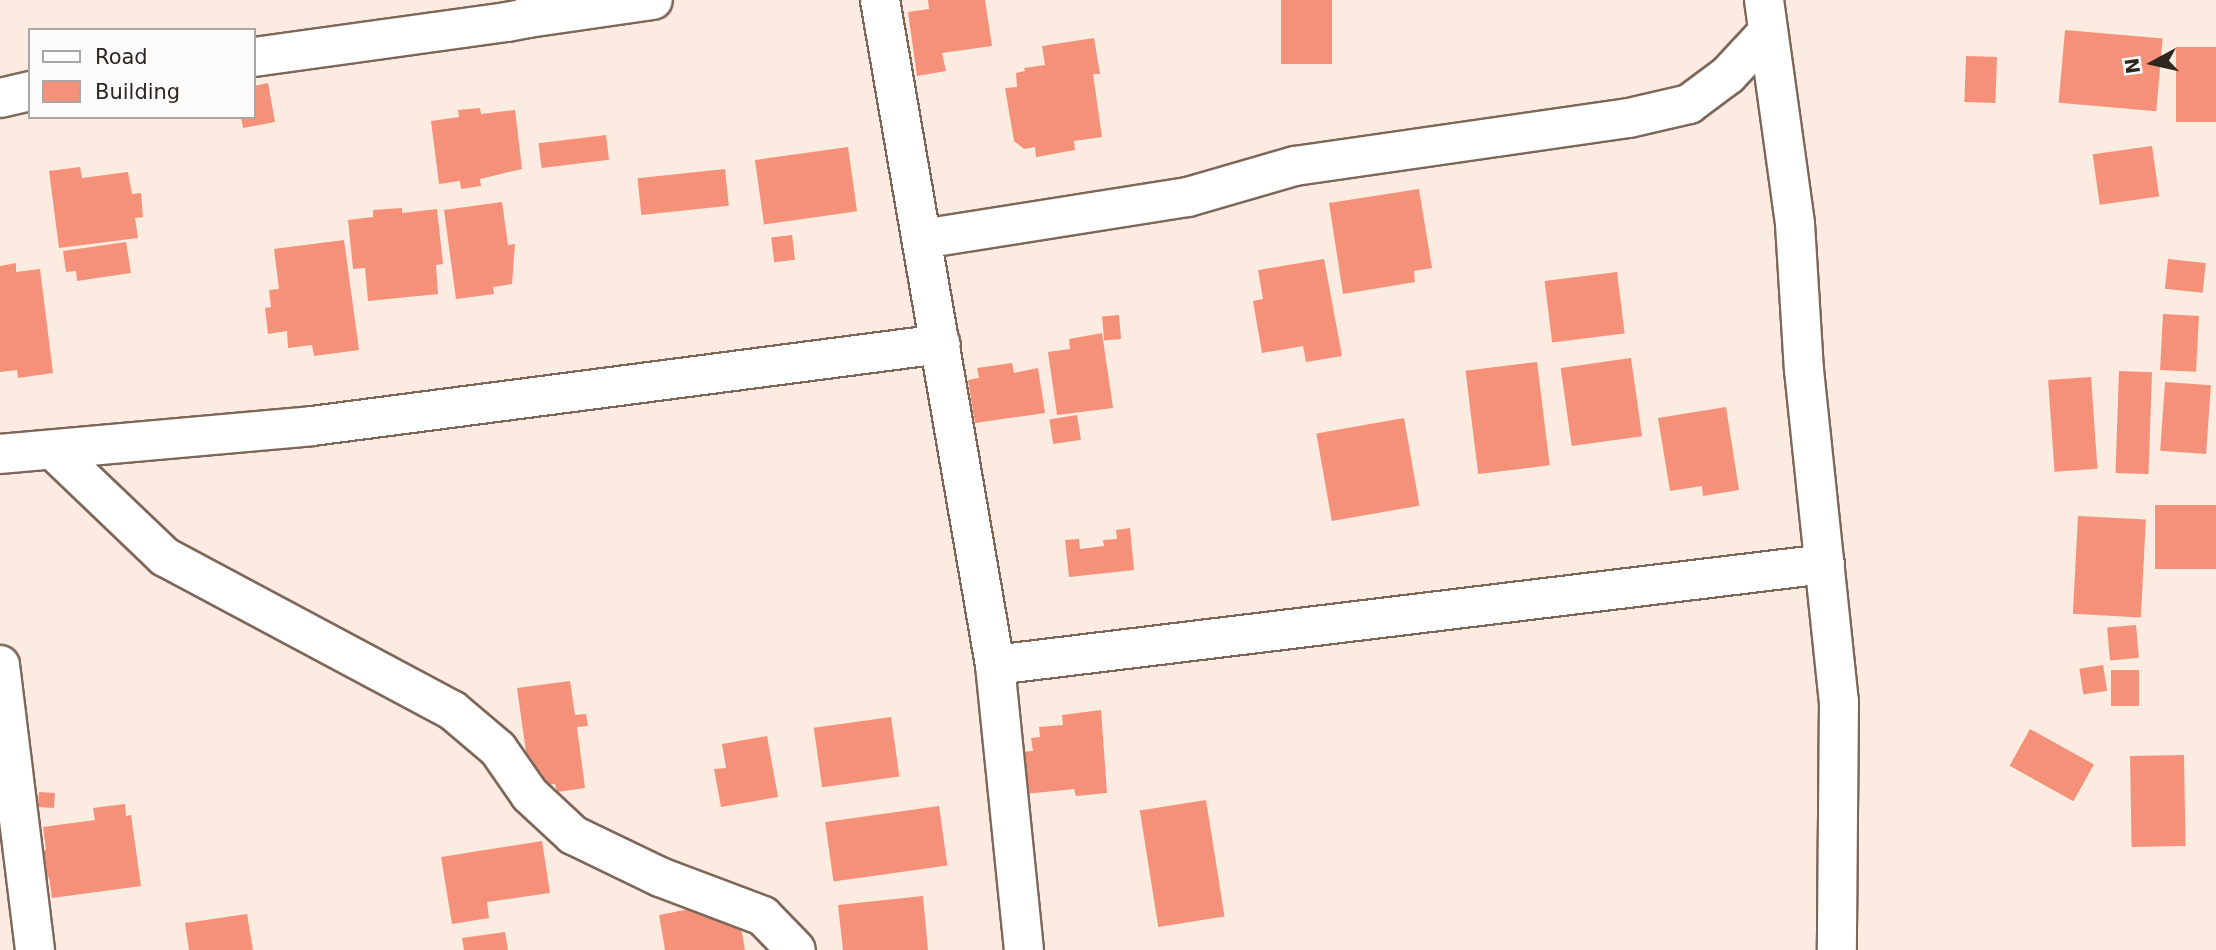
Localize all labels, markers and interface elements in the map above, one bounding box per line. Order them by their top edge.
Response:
legend [28,28,256,119]
north arrow [2118,28,2188,98]
text: Road [95,45,148,69]
text: N [2120,57,2144,75]
text: Building [95,80,180,104]

